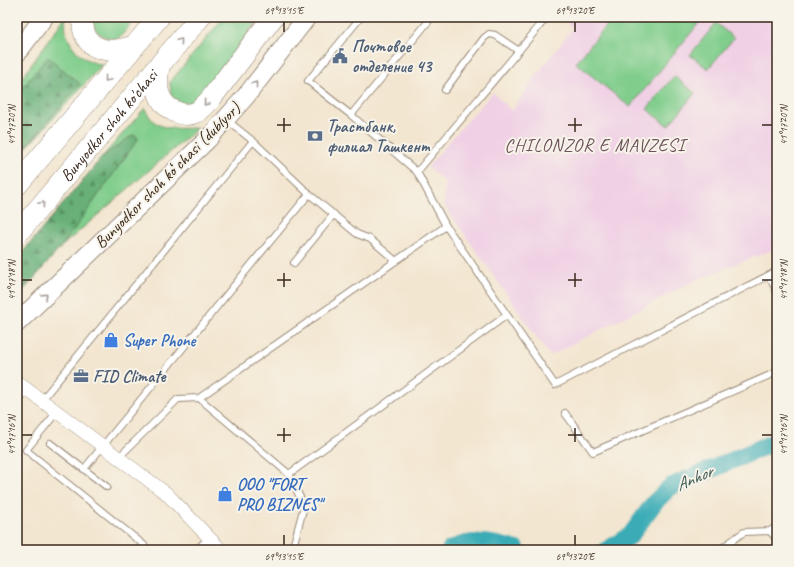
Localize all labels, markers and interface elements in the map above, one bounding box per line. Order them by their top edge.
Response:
text: 69°13'15"E [265,4,305,17]
text: 69°13'20"E [556,4,596,17]
place label: Почтовое отделение 43 [352,36,433,77]
one-way arrow [176,38,183,45]
public building icon: Почтовое отделение 43 [331,47,349,65]
street label: Bunyodkor shoh ko'chasi [56,64,163,186]
one-way arrow [104,74,111,82]
one-way arrow [250,82,257,89]
street label: Bunyodkor shoh koʻchasi (dublyor) [90,97,246,253]
one-way arrow [204,99,211,106]
text: 41°17'20"N [5,103,18,145]
text: 41°17'20"N [777,103,790,145]
place label: Трастбанк, филиал Ташкент [327,116,431,157]
bank icon: Трастбанк, филиал Ташкент [306,127,324,145]
district label: CHILONZOR E MAVZESI [504,134,688,156]
one-way arrow [38,201,45,209]
text: 41°17'18"N [5,258,18,300]
text: 41°17'18"N [777,258,790,300]
one-way arrow [40,293,48,301]
place label: Super Phone [123,330,198,351]
shop icon: Super Phone [102,331,120,349]
place label: FID Climate [93,366,167,387]
office icon: FID Climate [72,367,90,385]
text: 41°17'16"N [5,413,18,455]
text: 41°17'16"N [777,413,790,455]
water label: Anhor [672,459,719,496]
place label: OOO "FORT PRO BIZNES" [237,474,326,515]
shop icon: OOO "FORT PRO BIZNES" [216,485,234,503]
text: 69°13'15"E [265,550,305,563]
text: 69°13'20"E [556,550,596,563]

